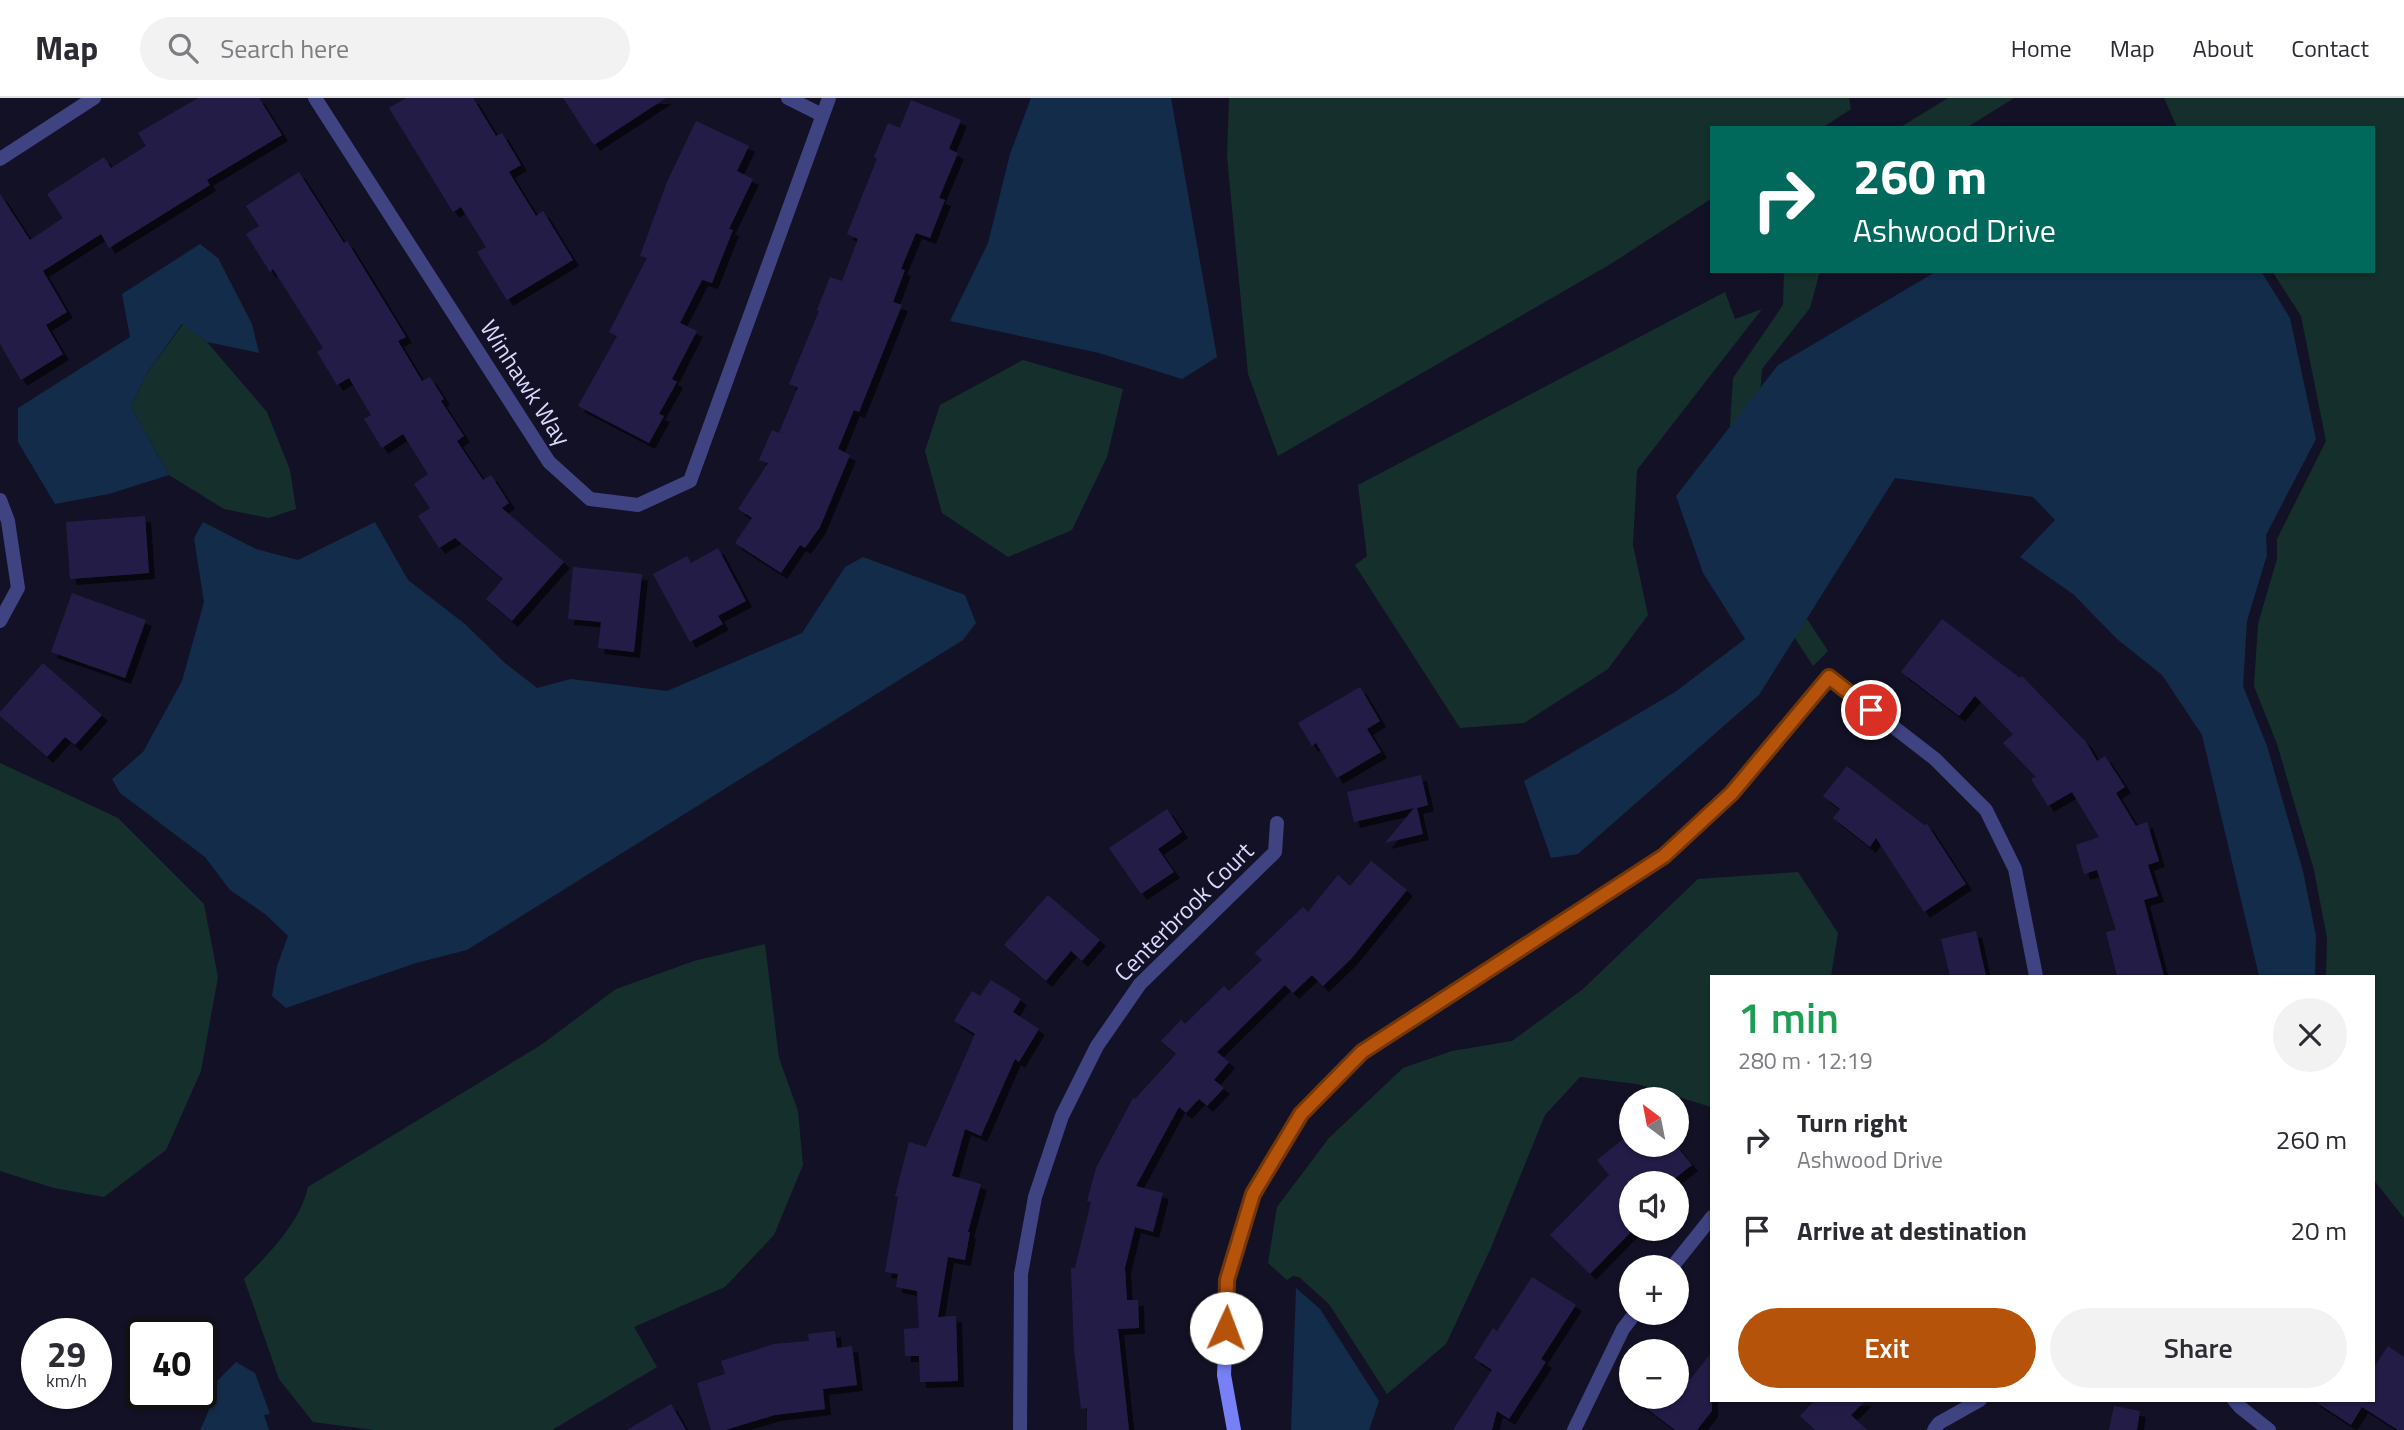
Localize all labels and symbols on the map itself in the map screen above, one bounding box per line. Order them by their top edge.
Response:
street label: Winhawk Way [472,312,580,453]
pin [1841,680,1901,740]
street label: Centerbrook Court [1105,833,1262,989]
north arrow [1619,1087,1689,1157]
position arrow [1189,1291,1263,1365]
speed limit sign: 40 [126,1318,217,1409]

